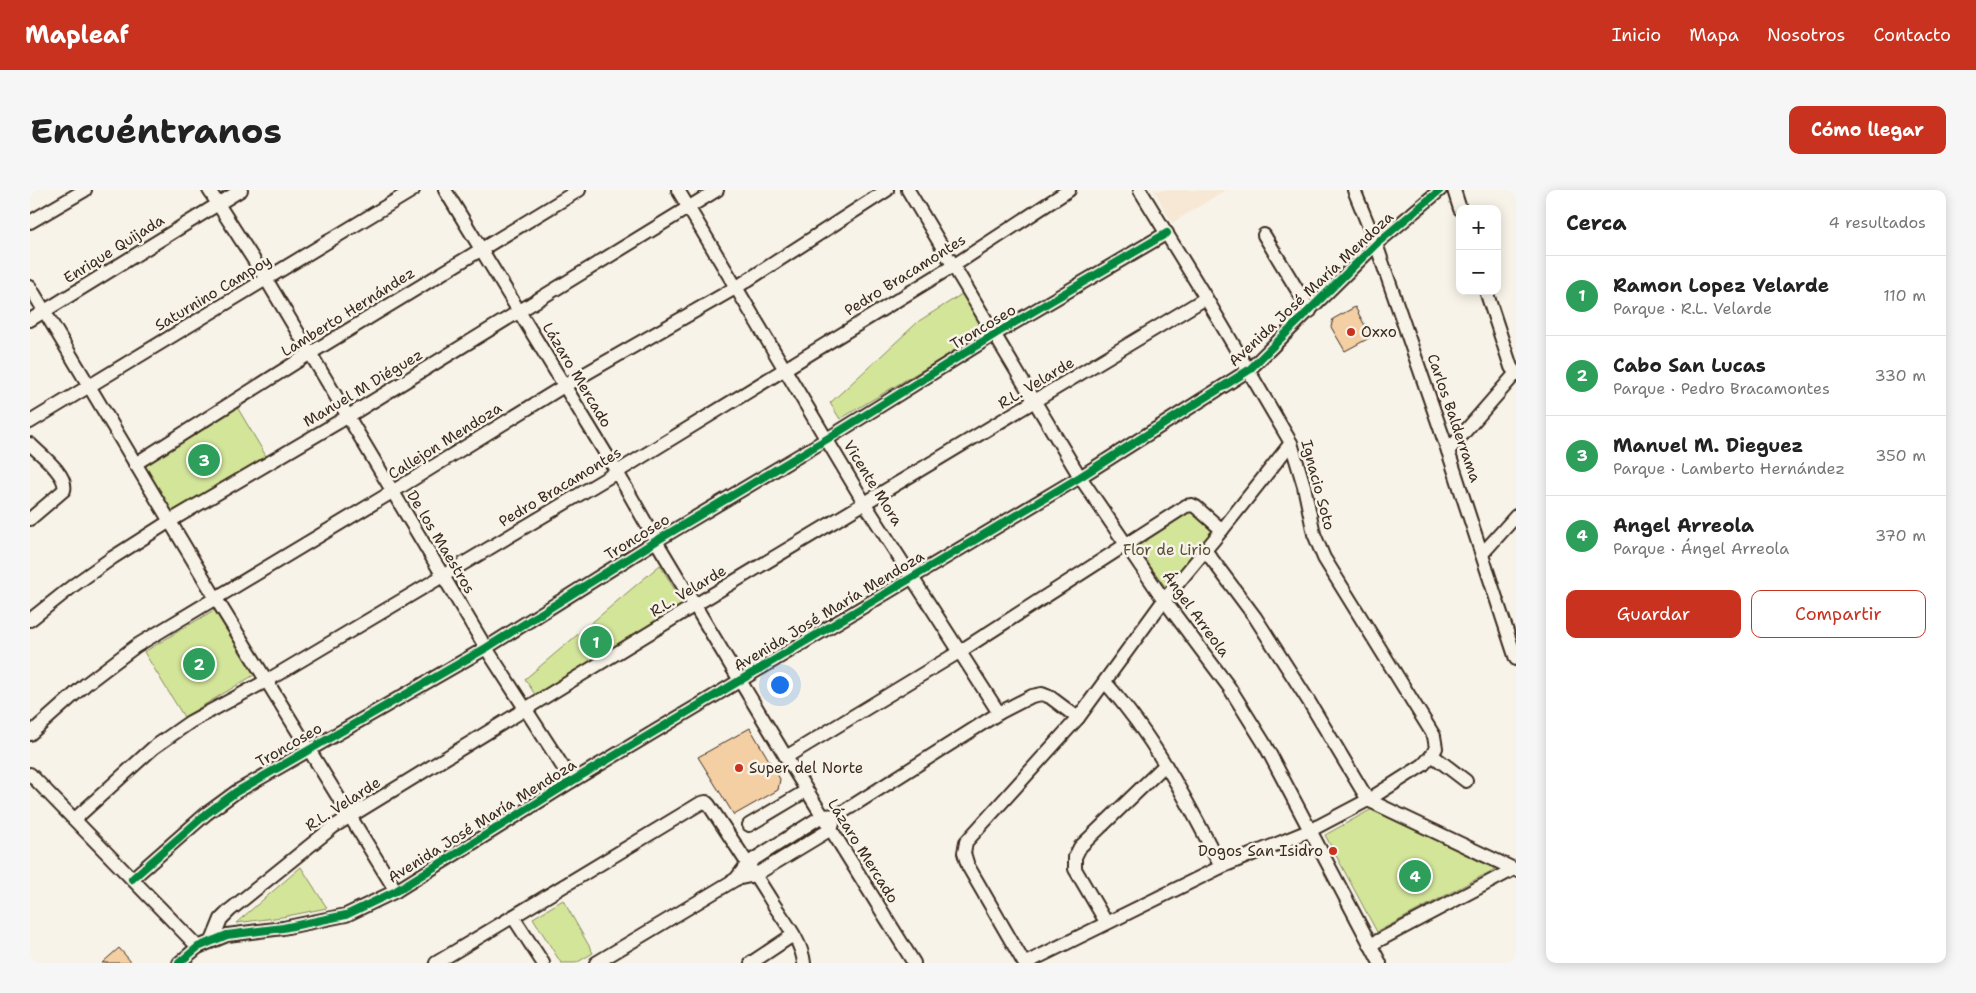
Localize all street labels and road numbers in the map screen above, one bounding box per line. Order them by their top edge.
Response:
street label: Avenida José María Mendoza [1224,207,1398,371]
street label: Enrique Quijada [60,210,169,288]
street label: Pedro Bracamontes [840,229,970,321]
street label: Saturnino Campoy [151,250,275,336]
street label: Lamberto Hernández [277,263,419,361]
street label: Troncoseo [946,300,1020,354]
street label: Lázaro Mercado [538,319,616,431]
street label: Manuel M Diéguez [300,344,426,432]
street label: Carlos Balderrama [1423,351,1486,486]
street label: R.L. Velarde [994,352,1078,414]
street label: Callejon Mendoza [384,398,506,484]
street label: Vicente Mora [839,436,908,530]
street label: Ignacio Soto [1296,438,1340,532]
street label: Pedro Bracamontes [495,442,625,532]
street label: De los Maestros [402,487,480,597]
street label: Troncoseo [601,509,673,565]
street label: Avenida José María Mendoza [730,546,928,676]
street label: R.L. Velarde [646,560,730,622]
street label: Ángel Arreola [1158,566,1235,662]
street label: Troncoseo [252,718,326,772]
street label: Avenida José María Mendoza [384,754,581,887]
street label: R.L. Velarde [302,772,384,836]
street label: Lázaro Mercado [823,795,903,907]

